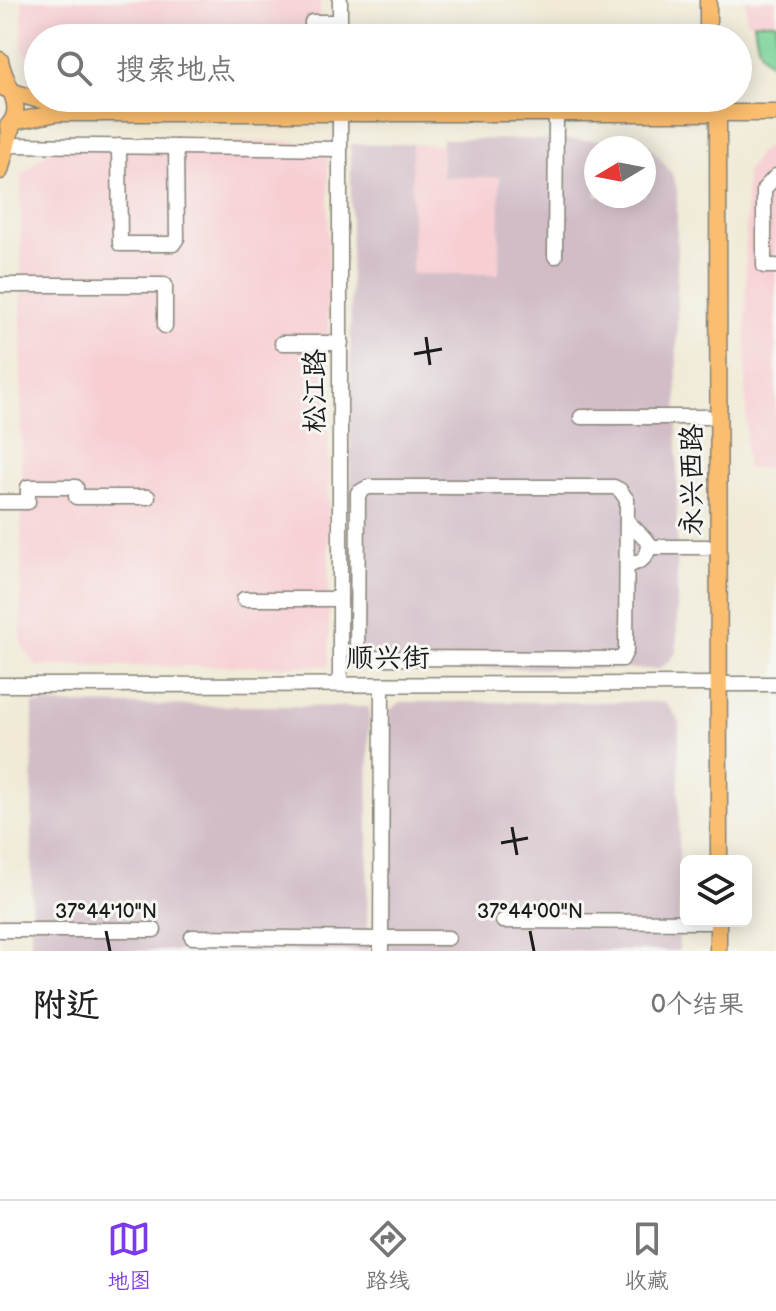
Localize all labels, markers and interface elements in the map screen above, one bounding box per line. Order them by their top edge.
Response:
search box [24,24,752,112]
icon: search [52,46,96,90]
text: 搜索地点 [116,52,236,88]
north arrow [584,136,656,208]
street label: 松江路 [299,349,332,433]
street label: 永兴西路 [676,424,709,536]
street label: 顺兴街 [346,642,430,675]
map controls [680,855,752,927]
button: layers [680,855,752,927]
text: 37°44'10"N [55,900,157,924]
text: 37°44'00"N [477,900,583,924]
text: 附近 [32,985,100,1026]
text: 0个结果 [651,990,744,1021]
tab: 地图 [107,1217,151,1295]
tab: 路线 [366,1217,410,1295]
tab: 收藏 [625,1217,669,1295]

